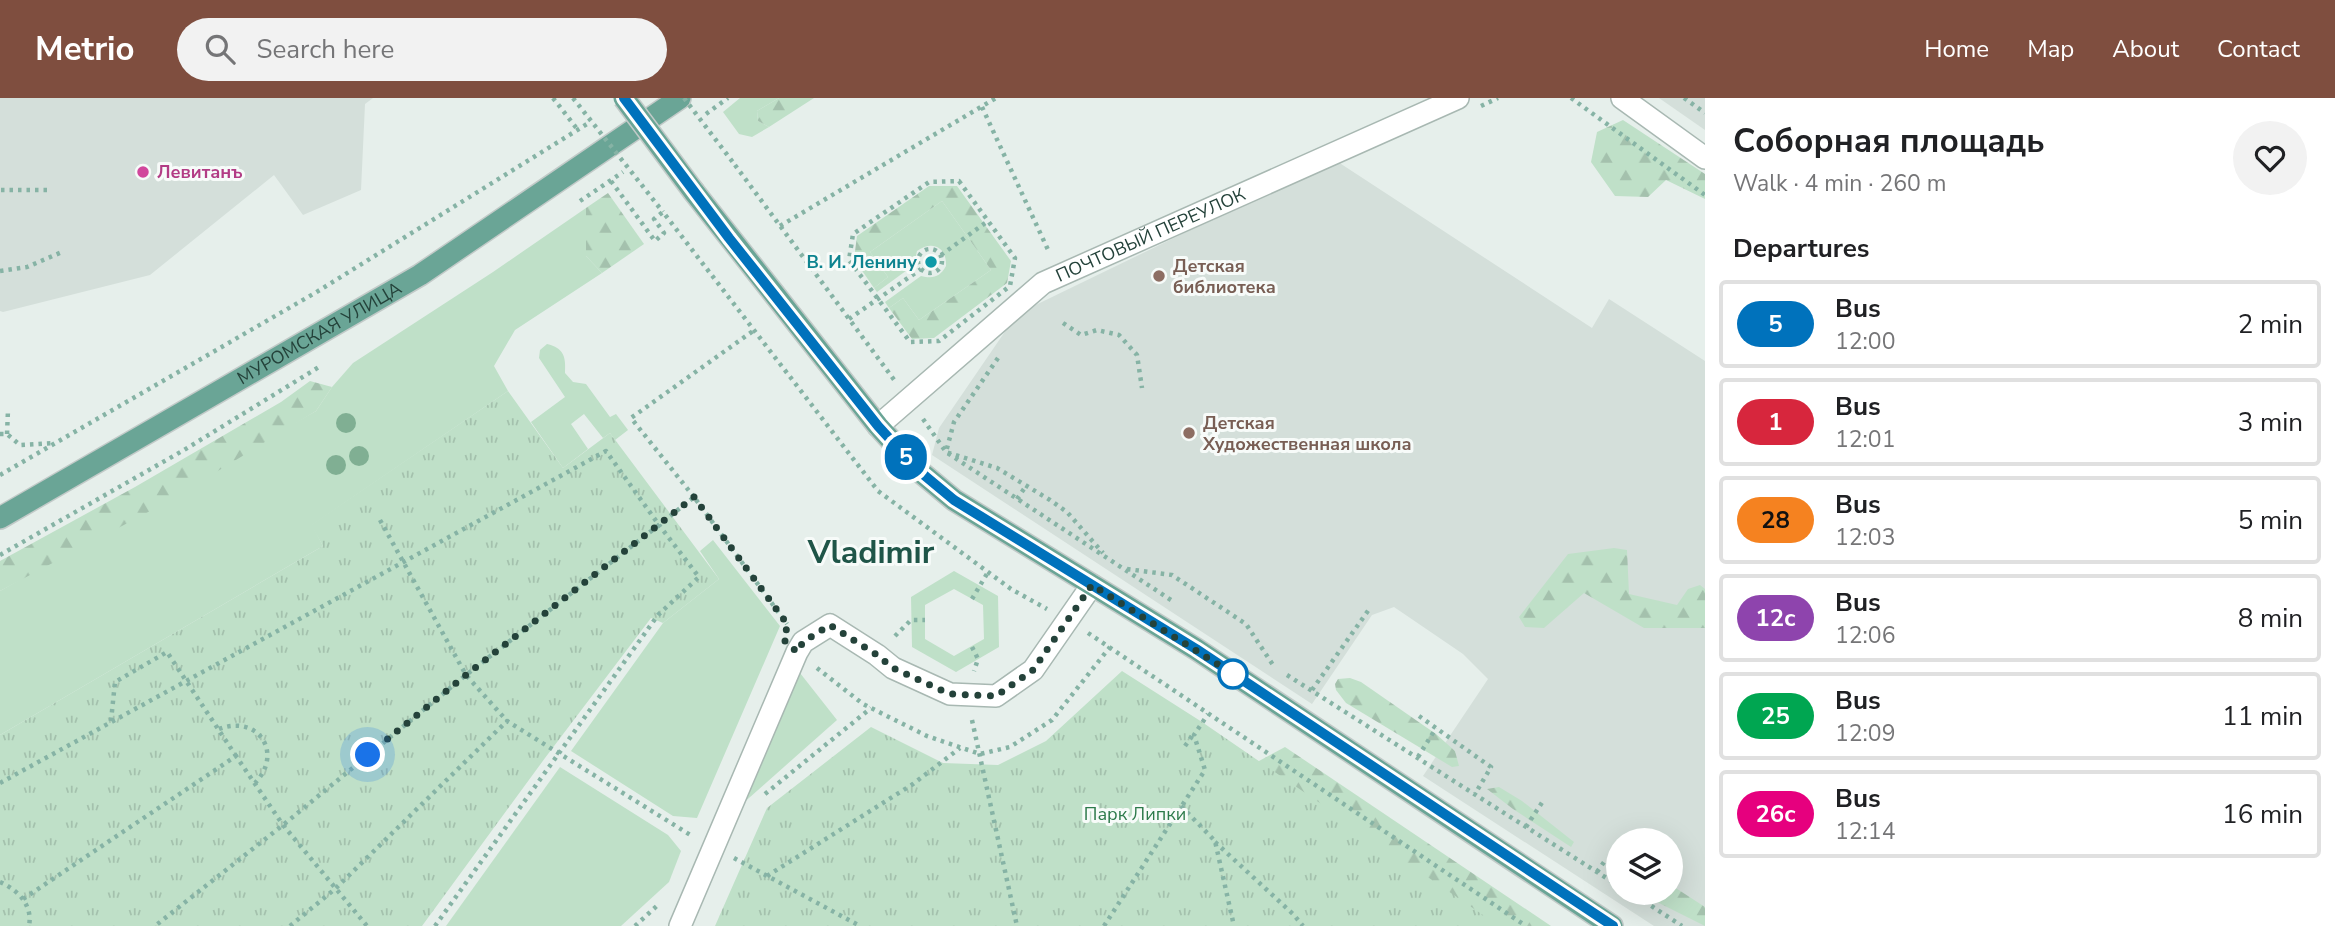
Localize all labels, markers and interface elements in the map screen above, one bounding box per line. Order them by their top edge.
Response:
search box [177,18,667,81]
text: Metrio [35,27,135,72]
icon: search [201,30,239,68]
text: Search here [257,32,394,67]
text: Home [1924,33,1989,65]
text: Map [2027,33,2074,65]
text: About [2112,33,2179,65]
text: Contact [2217,33,2300,65]
text: Соборная площадь [1733,119,2045,164]
button: heart [2233,121,2307,195]
place label: Левитанъ [157,160,243,184]
marker: Левитанъ [135,164,151,180]
text: Walk · 4 min · 260 m [1733,168,1946,199]
street label: ПОЧТОВЫЙ ПЕРЕУЛОК [1052,182,1250,288]
text: Departures [1733,231,1869,266]
place label: В. И. Ленину [807,250,917,274]
marker: В. И. Ленину [923,254,939,270]
place label: Детская библиотека [1173,254,1276,299]
marker: Детская библиотека [1151,268,1167,284]
street label: МУРОМСКАЯ УЛИЦА [233,276,406,390]
text: Bus [1835,291,1881,326]
text: 2 min [2238,307,2303,342]
text: 5 [1768,308,1783,340]
text: 12:00 [1835,326,1895,357]
text: Bus [1835,389,1881,424]
text: 3 min [2238,405,2303,440]
text: 1 [1768,406,1783,438]
place label: Детская Художественная школа [1202,411,1411,456]
text: 12:01 [1835,424,1895,455]
marker: Детская Художественная школа [1181,425,1197,441]
line badge: 5 [883,434,929,480]
text: 5 [899,441,913,473]
text: Bus [1835,487,1881,522]
text: 5 min [2238,503,2303,538]
text: 28 [1761,504,1790,536]
text: 12:03 [1835,522,1895,553]
district label: Vladimir [807,531,935,574]
text: Bus [1835,585,1881,620]
text: 8 min [2238,601,2303,636]
text: 12с [1755,602,1796,634]
text: 12:06 [1835,620,1895,651]
unlabelled marker [1218,659,1248,689]
text: Bus [1835,683,1881,718]
text: 11 min [2222,699,2303,734]
text: 25 [1761,700,1790,732]
text: 12:09 [1835,718,1895,749]
your location [350,737,385,772]
text: Bus [1835,781,1881,816]
text: 16 min [2222,797,2303,832]
text: 26c [1755,798,1796,830]
park label: Парк Липки [1084,802,1186,826]
text: 12:14 [1835,816,1895,847]
map controls [1606,828,1683,905]
button: layers [1606,828,1683,905]

